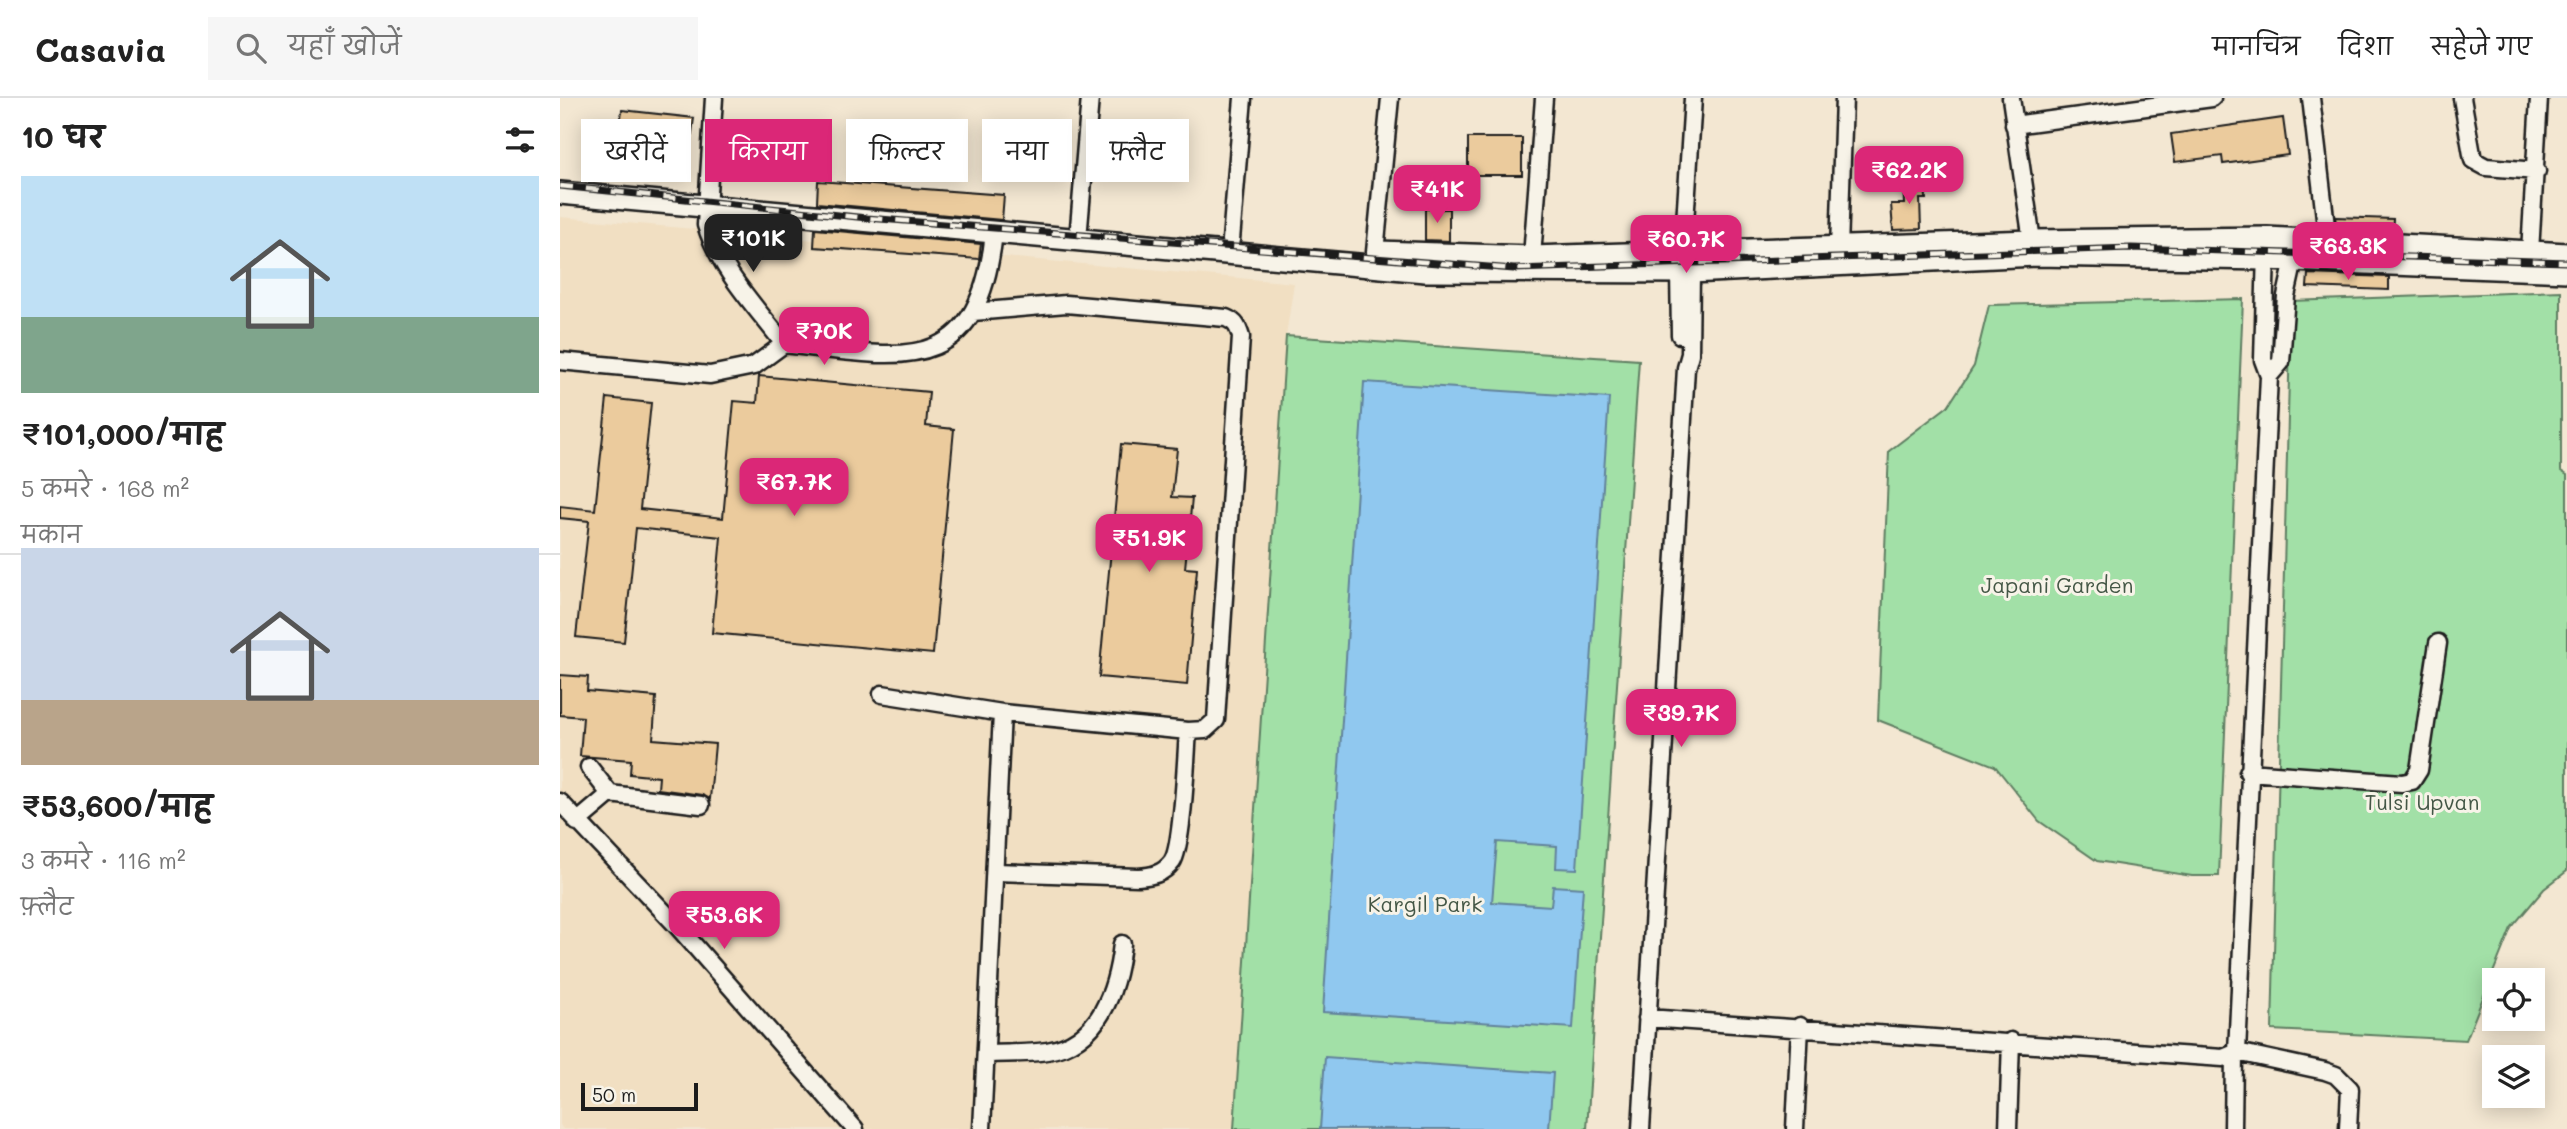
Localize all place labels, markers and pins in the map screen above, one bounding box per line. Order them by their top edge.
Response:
pin: ₹62.2K [1852,146,1966,206]
pin: ₹41K [1396,166,1478,225]
pin: ₹101K [704,214,802,274]
pin: ₹60.7K [1629,216,1743,275]
pin: ₹63.3K [2291,222,2405,282]
pin: ₹70K [783,308,865,367]
pin: ₹67.7K [737,458,851,518]
pin: ₹51.9K [1092,514,1206,574]
pin: ₹39.7K [1624,690,1738,749]
pin: ₹53.6K [667,892,781,951]

